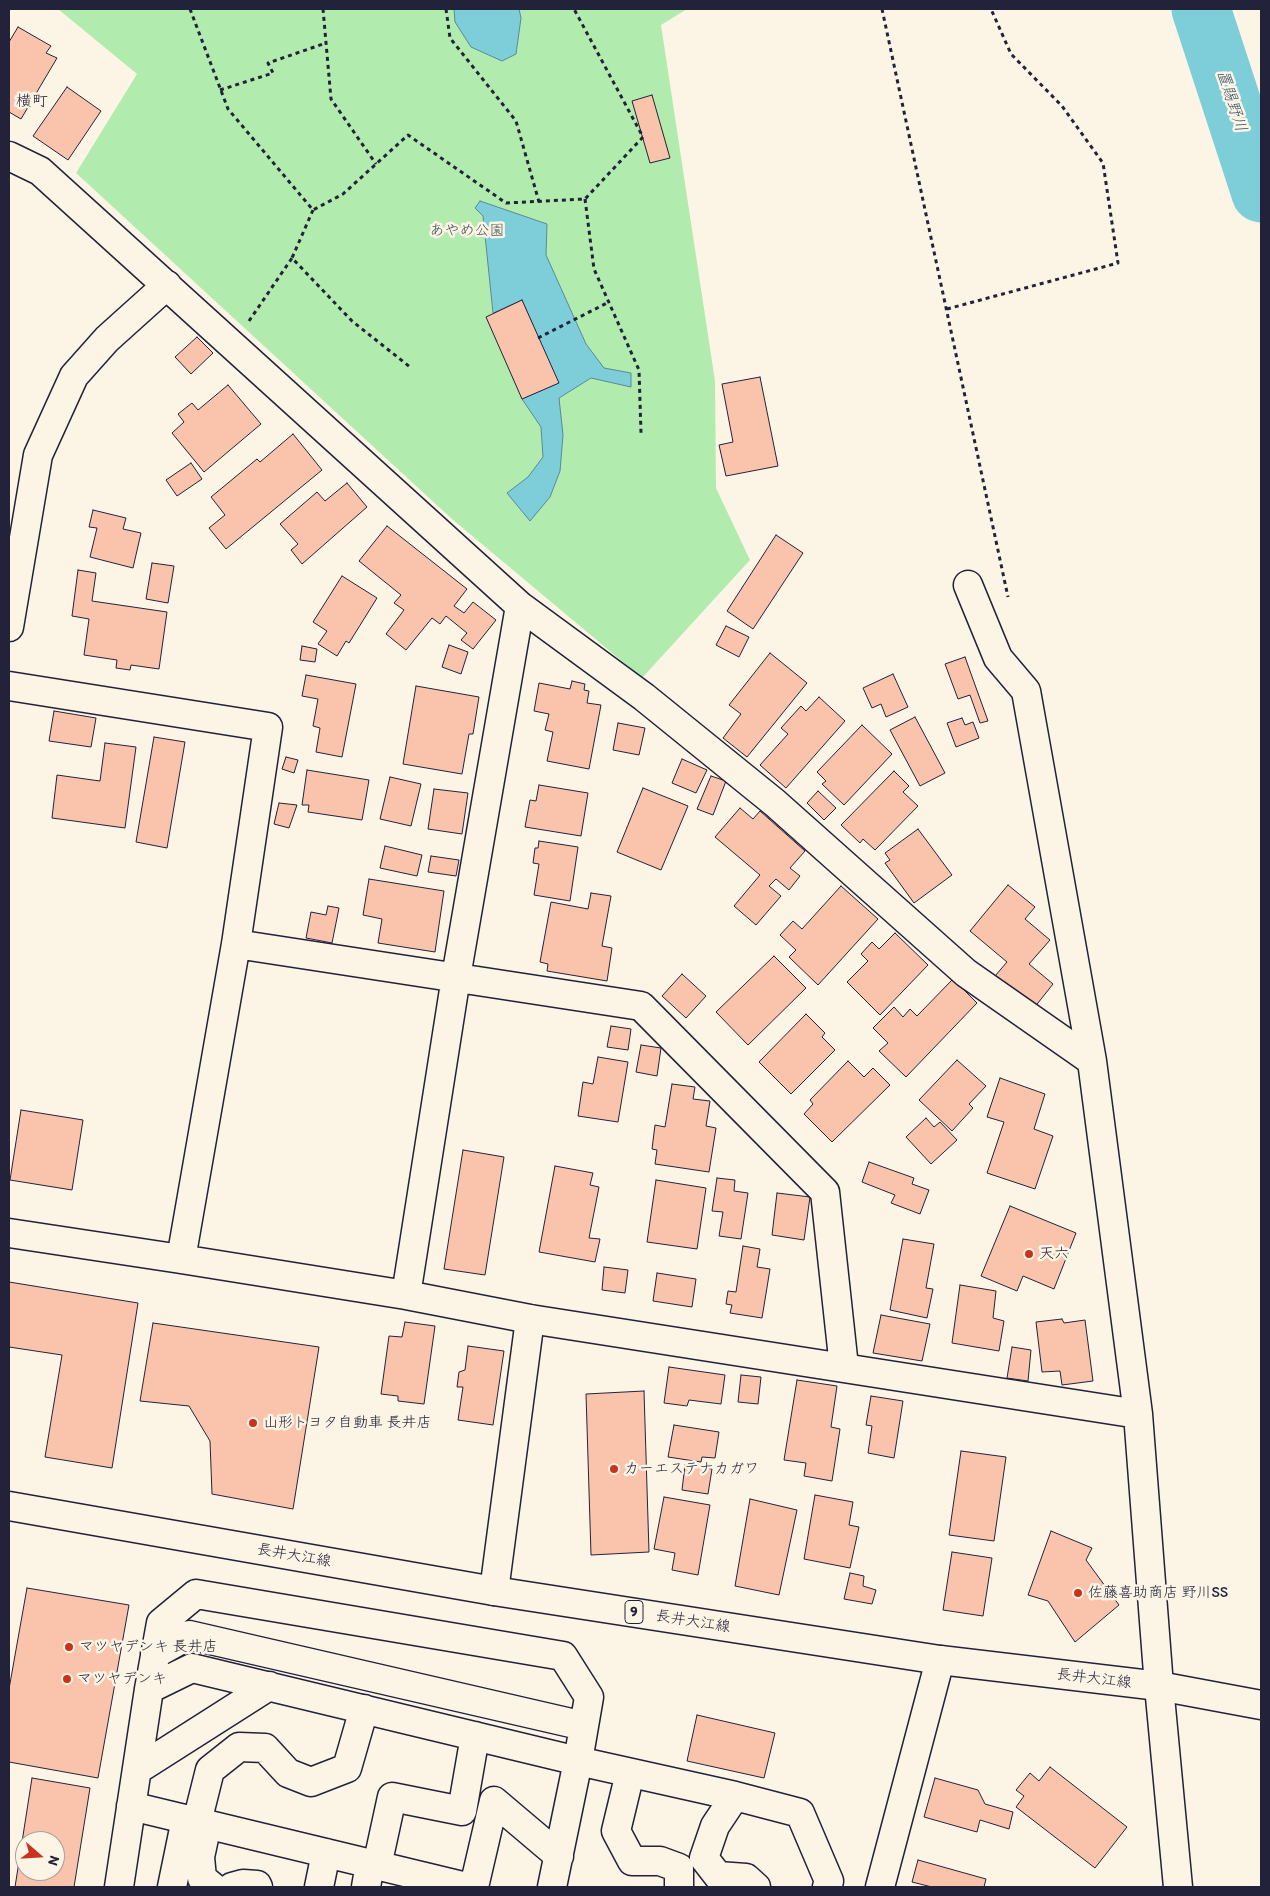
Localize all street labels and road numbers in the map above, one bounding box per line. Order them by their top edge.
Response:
street label: 長井大江線 [256,1541,332,1571]
road number: 9 [625,1600,643,1624]
street label: 長井大江線 [655,1607,731,1637]
street label: 長井大江線 [1056,1665,1132,1693]

